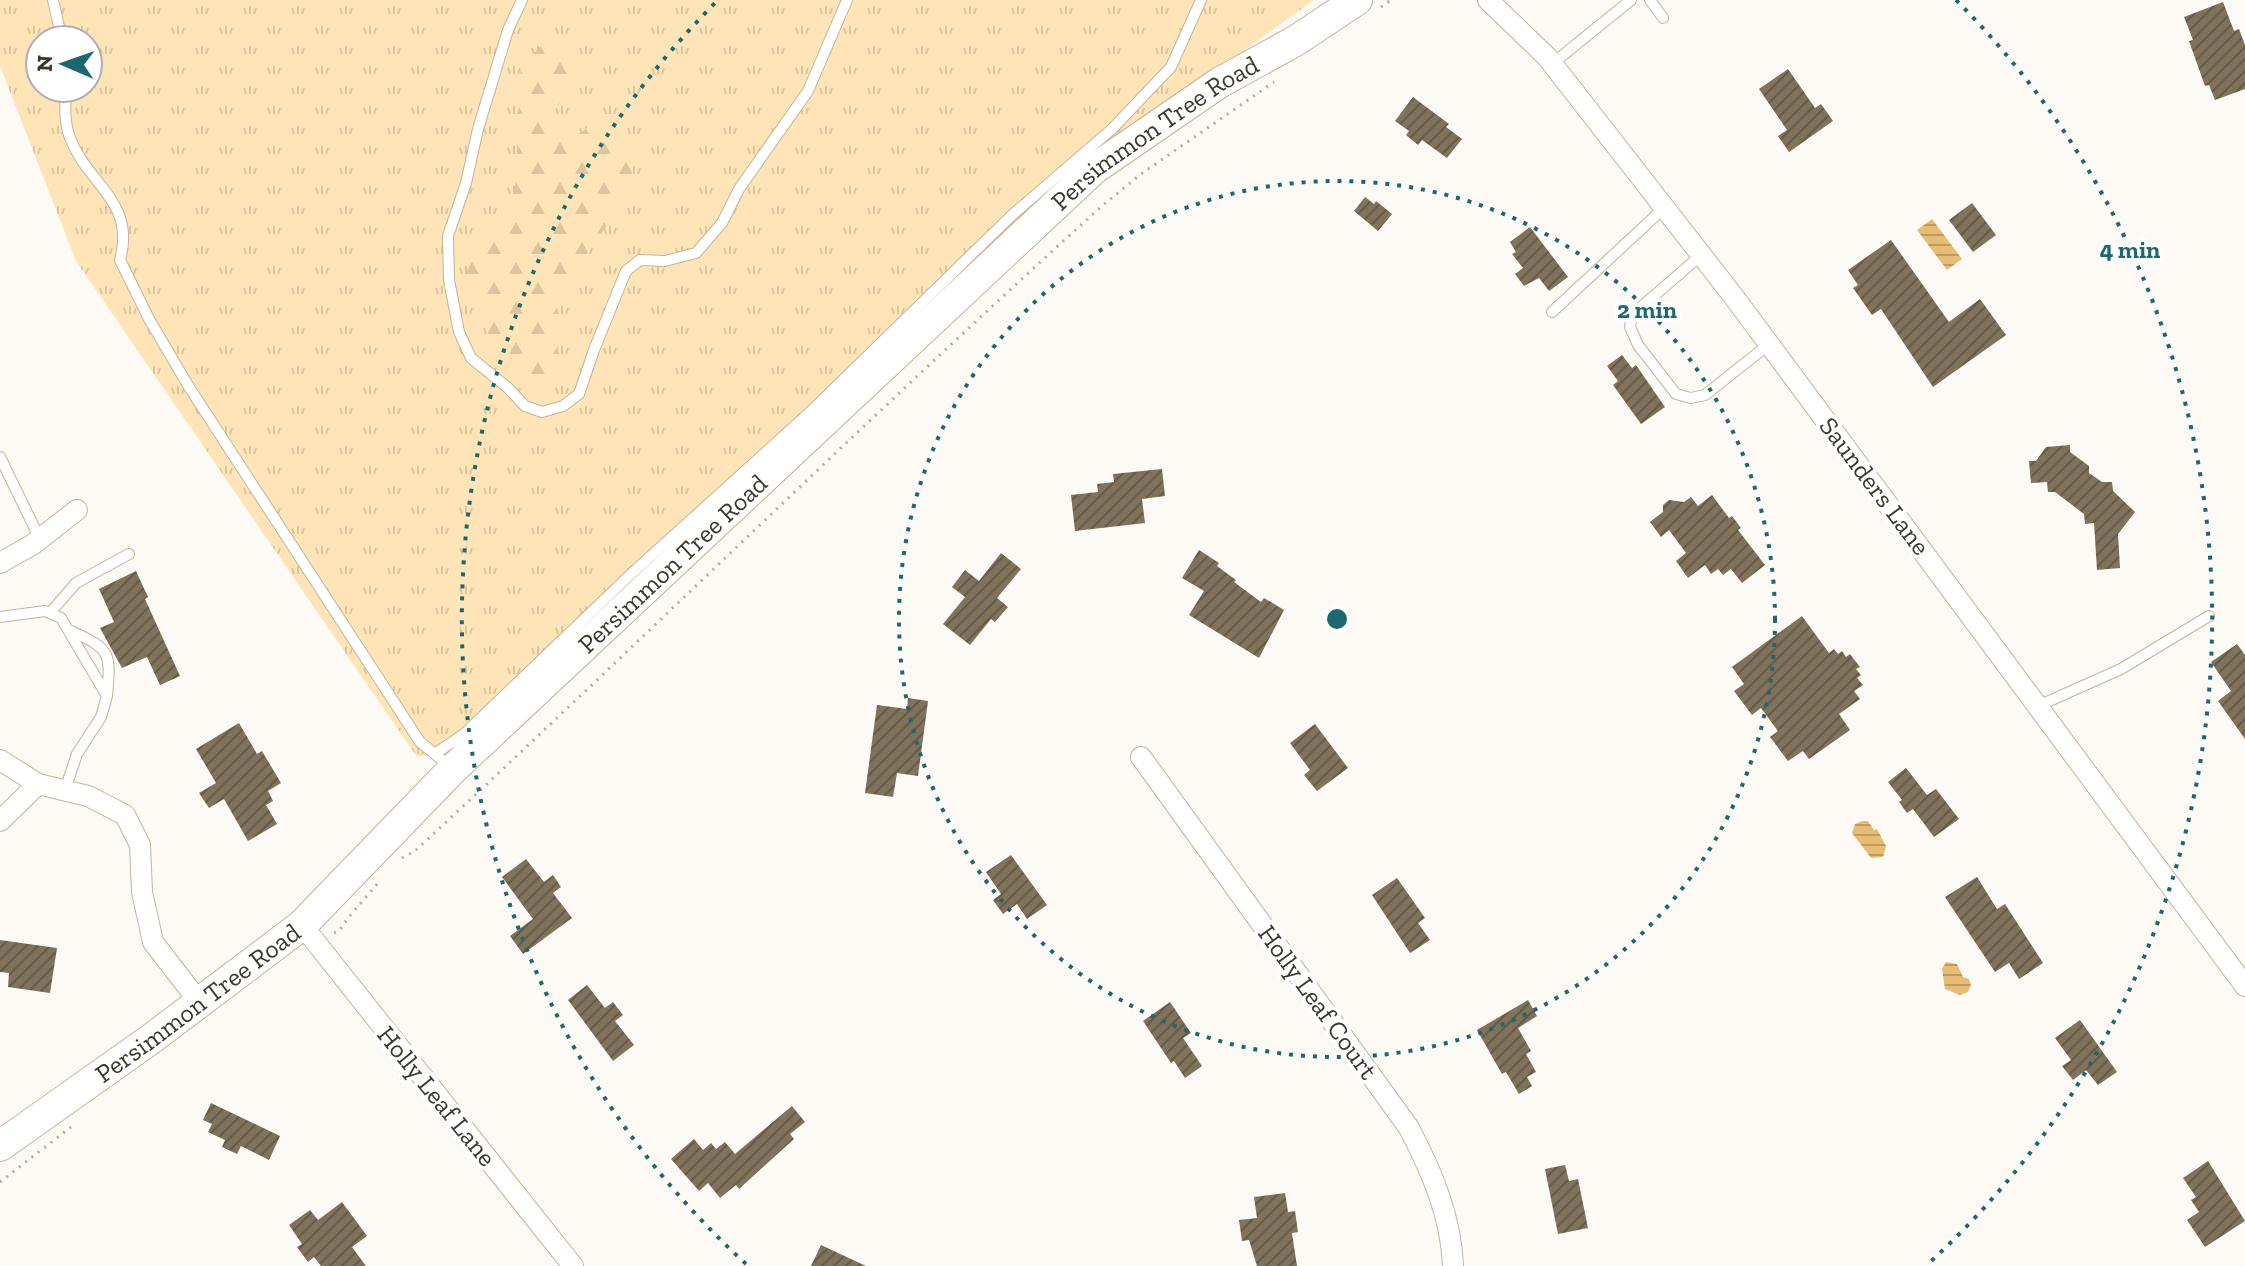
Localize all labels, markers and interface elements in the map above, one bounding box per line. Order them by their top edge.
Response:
north arrow [24,24,104,104]
street label: Persimmon Tree Road [1044,48,1264,217]
text: N [31,54,58,72]
text: 4 min [2100,235,2160,264]
text: 2 min [1617,295,1677,324]
street label: Saunders Lane [1813,411,1937,561]
street label: Persimmon Tree Road [571,467,774,660]
centre of rings [1323,605,1351,633]
street label: Persimmon Tree Road [89,916,307,1090]
street label: Holly Leaf Court [1251,919,1385,1086]
street label: Holly Leaf Lane [371,1019,503,1173]

